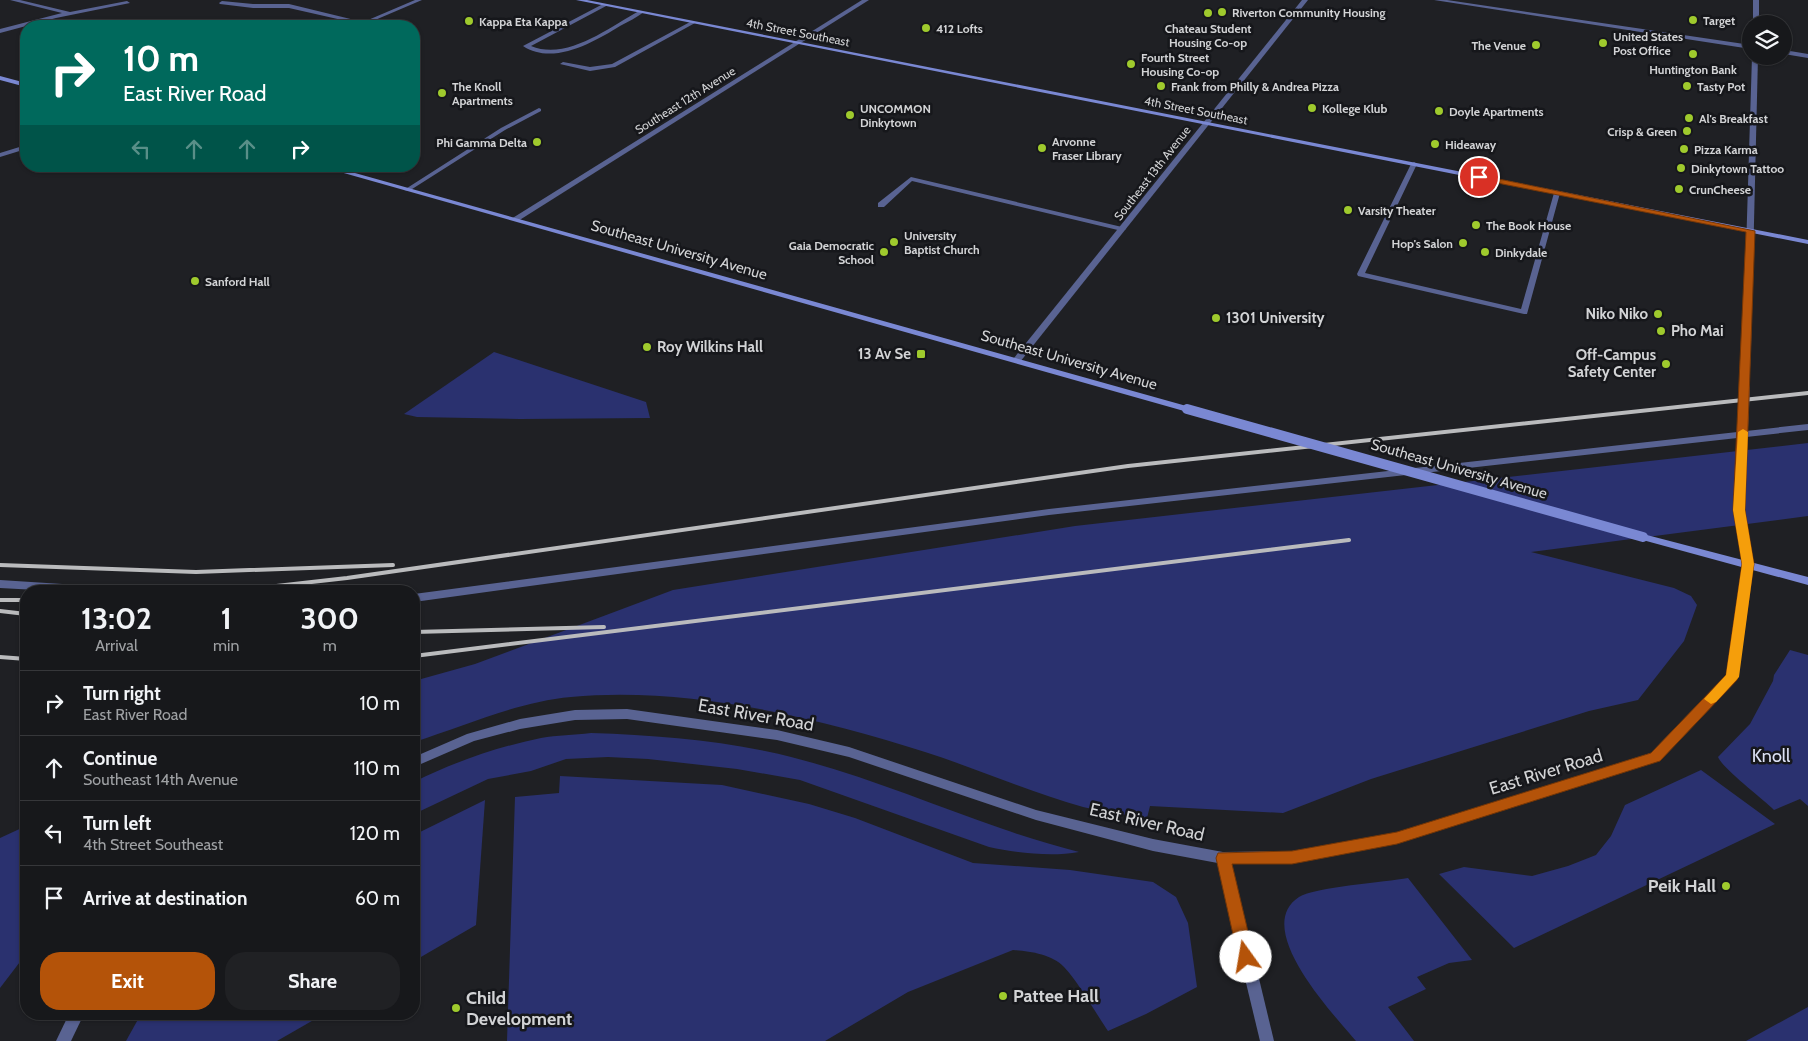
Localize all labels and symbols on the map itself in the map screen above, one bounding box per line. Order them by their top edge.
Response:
place label: Riverton Community Housing [1232,5,1385,20]
marker: Riverton Community Housing [1216,6,1228,18]
marker: Chateau Student Housing Co-op [1202,7,1214,19]
place label: Target [1703,13,1735,28]
place label: Kappa Eta Kappa [479,14,567,29]
marker: Target [1687,14,1699,26]
marker: Kappa Eta Kappa [463,15,475,27]
street label: 4th Street Southeast [745,15,851,49]
place label: 412 Lofts [936,21,983,36]
place label: Chateau Student Housing Co-op [1165,21,1251,50]
marker: 412 Lofts [920,22,932,34]
place label: United States Post Office [1613,29,1683,58]
marker: United States Post Office [1597,37,1609,49]
place label: The Venue [1472,38,1526,53]
marker: The Venue [1530,39,1542,51]
marker: Huntington Bank [1687,48,1699,60]
place label: Fourth Street Housing Co-op [1141,50,1219,79]
marker: Fourth Street Housing Co-op [1125,58,1137,70]
place label: Huntington Bank [1649,62,1737,77]
street label: Southeast 12th Avenue [632,63,738,137]
place label: The Knoll Apartments [452,79,513,108]
place label: Frank from Philly & Andrea Pizza [1171,79,1339,94]
place label: Tasty Pot [1697,79,1745,94]
marker: Frank from Philly & Andrea Pizza [1155,80,1167,92]
marker: Tasty Pot [1681,80,1693,92]
marker: The Knoll Apartments [436,87,448,99]
street label: 4th Street Southeast [1143,93,1249,127]
place label: UNCOMMON Dinkytown [860,101,931,130]
place label: Kollege Klub [1322,101,1387,116]
marker: Kollege Klub [1306,102,1318,114]
place label: Doyle Apartments [1449,104,1543,119]
marker: Doyle Apartments [1433,105,1445,117]
marker: UNCOMMON Dinkytown [844,109,856,121]
place label: Al's Breakfast [1699,111,1768,126]
marker: Al's Breakfast [1683,112,1695,124]
street label: Southeast 13th Avenue [1110,123,1194,223]
place label: Crisp & Green [1607,124,1677,139]
marker: Crisp & Green [1681,125,1693,137]
place label: Arvonne Fraser Library [1052,134,1122,163]
place label: Phi Gamma Delta [436,135,527,150]
marker: Phi Gamma Delta [531,136,543,148]
place label: Hideaway [1445,137,1497,152]
marker: Hideaway [1429,138,1441,150]
marker: Arvonne Fraser Library [1036,142,1048,154]
place label: Pizza Karma [1694,142,1758,157]
marker: Pizza Karma [1678,143,1690,155]
pin [1458,156,1500,198]
place label: Dinkytown Tattoo [1691,161,1784,176]
marker: Dinkytown Tattoo [1675,162,1687,174]
place label: CrunCheese [1689,182,1751,197]
marker: CrunCheese [1673,183,1685,195]
place label: Varsity Theater [1358,203,1436,218]
marker: Varsity Theater [1342,204,1354,216]
street label: Southeast University Avenue [589,216,769,284]
place label: The Book House [1486,218,1571,233]
marker: The Book House [1470,219,1482,231]
place label: University Baptist Church [904,228,980,257]
marker: University Baptist Church [888,236,900,248]
place label: Hop's Salon [1392,236,1453,251]
marker: Hop's Salon [1457,237,1469,249]
place label: Gaia Democratic School [789,238,875,267]
place label: Dinkydale [1495,245,1547,260]
marker: Gaia Democratic School [878,246,890,258]
marker: Dinkydale [1479,246,1491,258]
place label: Sanford Hall [205,274,270,289]
marker: Sanford Hall [189,275,201,287]
place label: Niko Niko [1585,305,1648,323]
marker: Niko Niko [1652,308,1664,320]
place label: 1301 University [1226,309,1326,327]
marker: 1301 University [1210,312,1222,324]
place label: Pho Mai [1671,322,1724,340]
marker: Pho Mai [1655,325,1667,337]
street label: Southeast University Avenue [979,326,1159,394]
place label: Roy Wilkins Hall [657,338,763,356]
marker: Roy Wilkins Hall [641,341,653,353]
place label: 13 Av Se [858,345,911,363]
place label: Off-Campus Safety Center [1568,346,1656,381]
marker: 13 Av Se [915,348,927,360]
marker: Off-Campus Safety Center [1660,358,1672,370]
street label: Southeast University Avenue [1369,435,1549,503]
street label: East River Road [696,694,816,736]
street label: East River Road [1487,744,1605,800]
park label: Knoll [1752,745,1791,767]
street label: East River Road [1087,798,1207,846]
place label: Peik Hall [1648,875,1716,897]
marker: Peik Hall [1720,880,1732,892]
position arrow [1219,930,1271,982]
place label: Pattee Hall [1013,985,1099,1007]
place label: Child Development [466,987,572,1030]
marker: Pattee Hall [997,990,1009,1002]
marker: Child Development [450,1002,462,1014]

